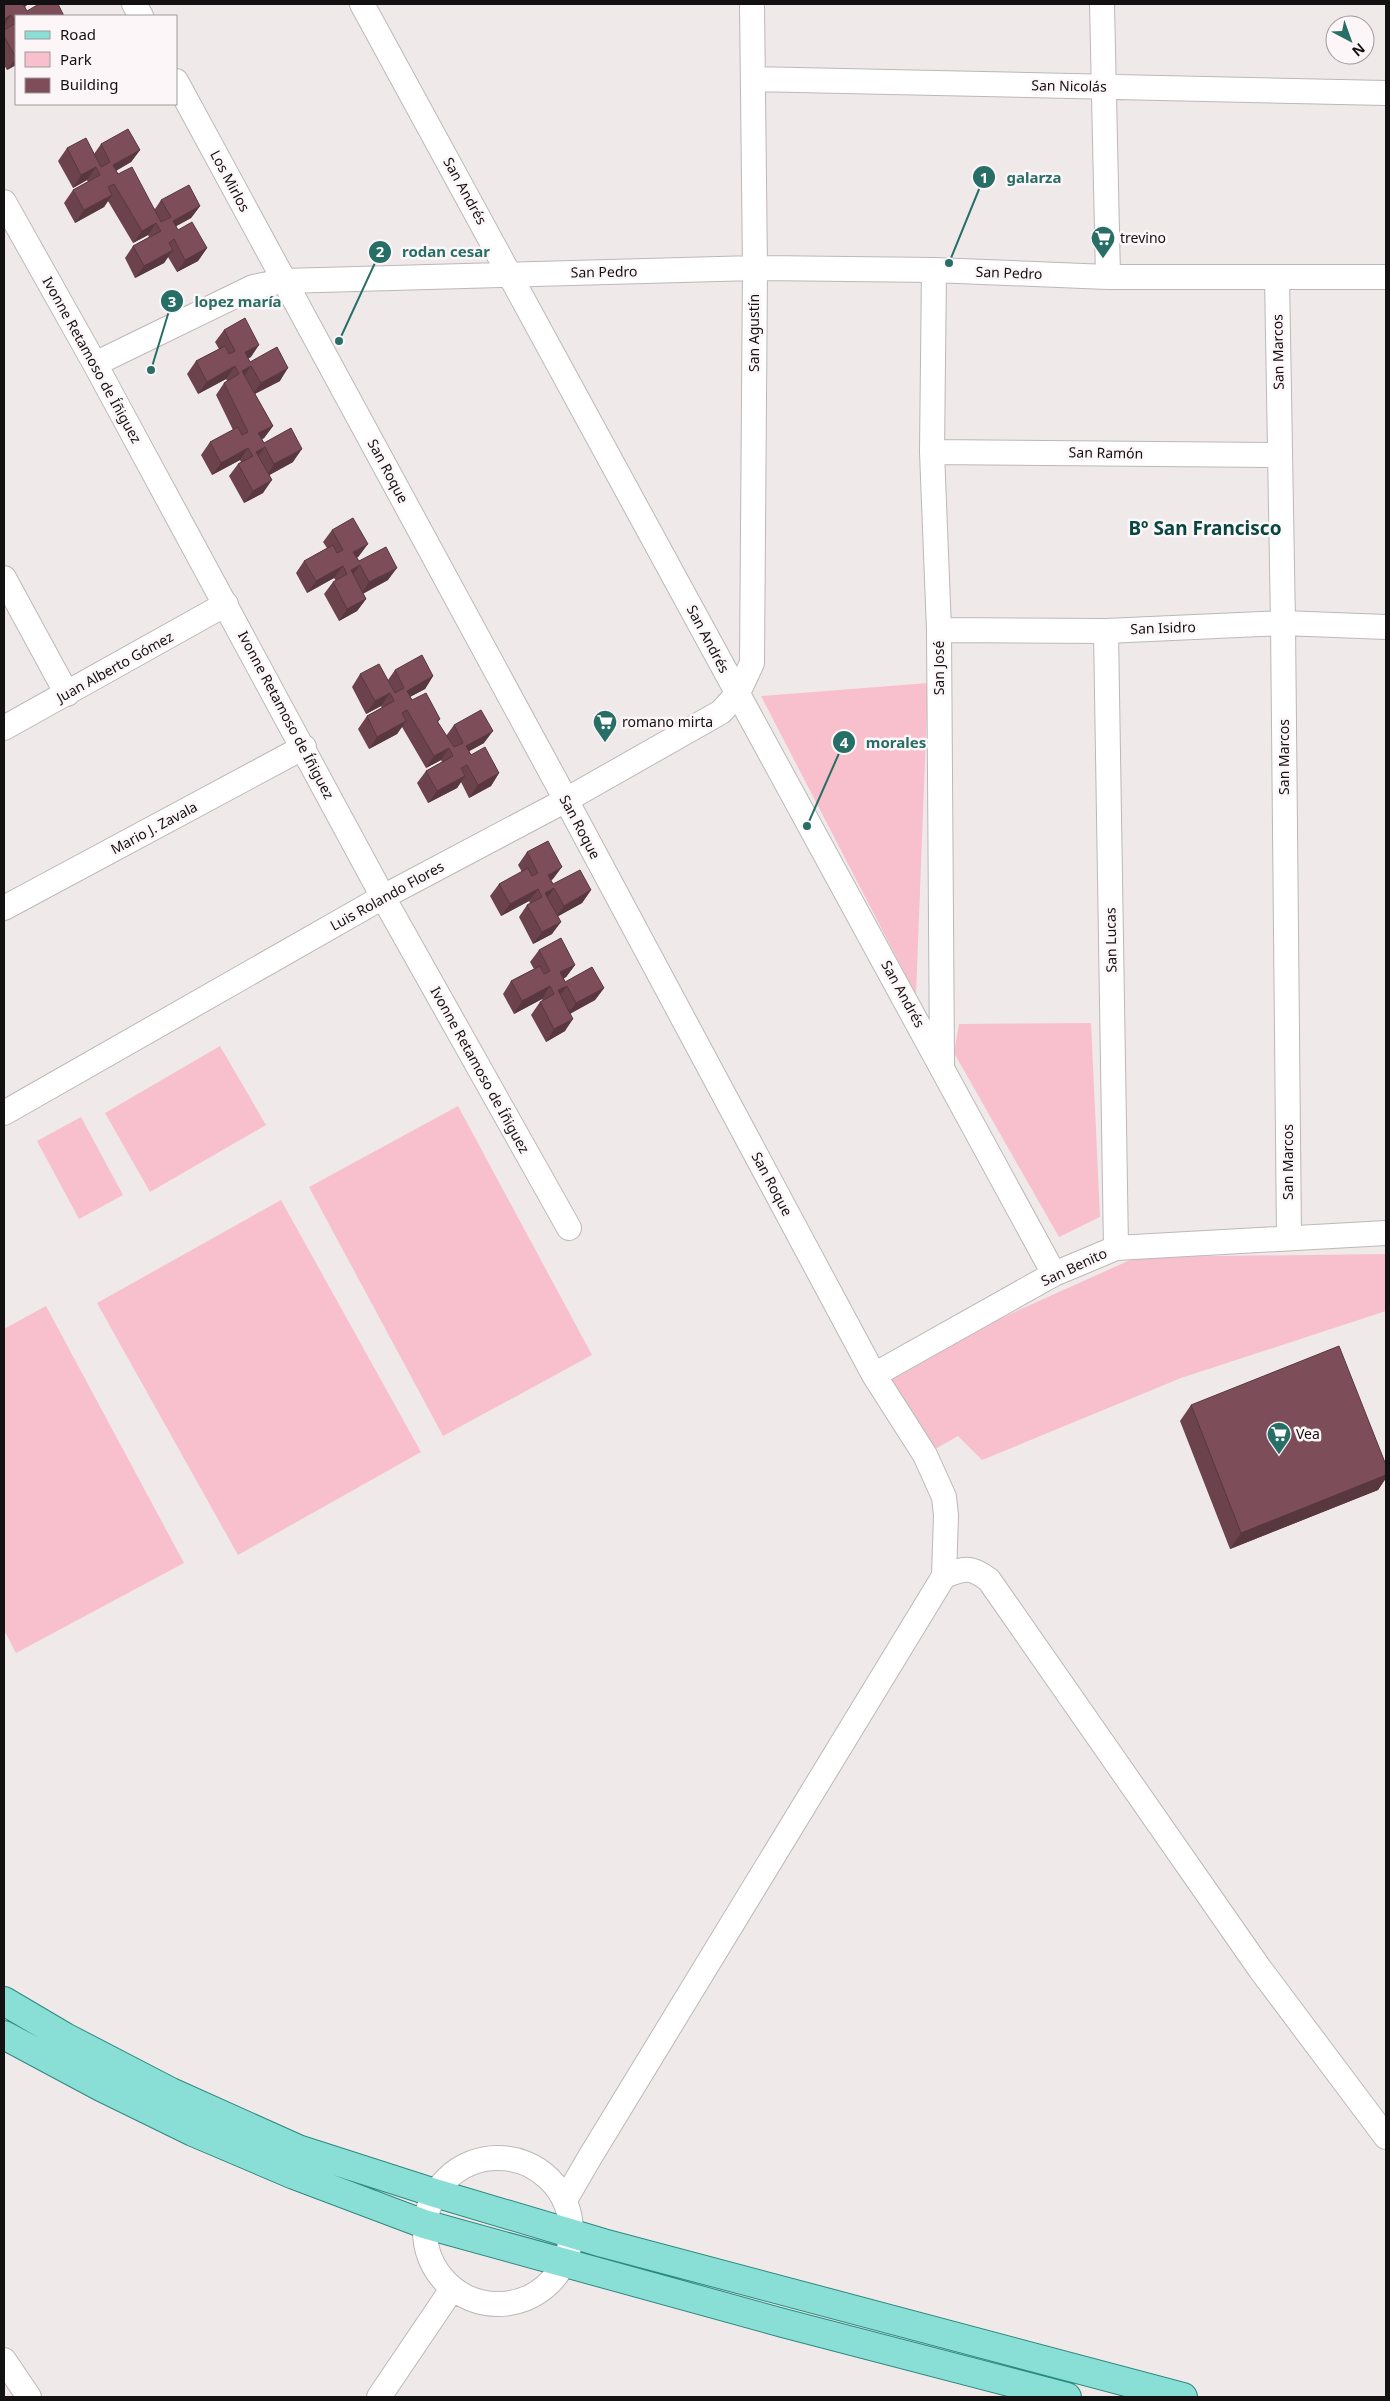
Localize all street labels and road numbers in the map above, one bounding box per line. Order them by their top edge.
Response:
street label: San Nicolás [1031,75,1107,96]
street label: Los Mirlos [206,147,255,215]
street label: San Andrés [439,154,492,228]
street label: San Pedro [570,261,638,282]
street label: San Pedro [975,262,1043,283]
street label: Ivonne Retamoso de Íñiguez [39,273,146,447]
street label: San Agustín [744,294,763,372]
street label: San Marcos [1267,314,1288,390]
street label: San Roque [364,435,413,506]
street label: San Ramón [1069,442,1143,463]
street label: San Andrés [683,602,734,676]
street label: San Isidro [1130,617,1196,638]
street label: Juan Alberto Gómez [51,626,177,708]
street label: Ivonne Retamoso de Íñiguez [234,627,339,803]
street label: San José [929,641,948,695]
street label: San Marcos [1274,719,1293,795]
street label: San Roque [556,791,605,862]
street label: Mario J. Zavala [107,797,200,858]
street label: Luis Rolando Flores [326,856,447,935]
street label: San Lucas [1100,907,1121,973]
street label: San Andrés [877,957,930,1031]
street label: Ivonne Retamoso de Íñiguez [427,983,534,1157]
street label: San Marcos [1278,1124,1297,1200]
street label: San Roque [748,1148,797,1219]
street label: San Benito [1038,1243,1110,1290]

